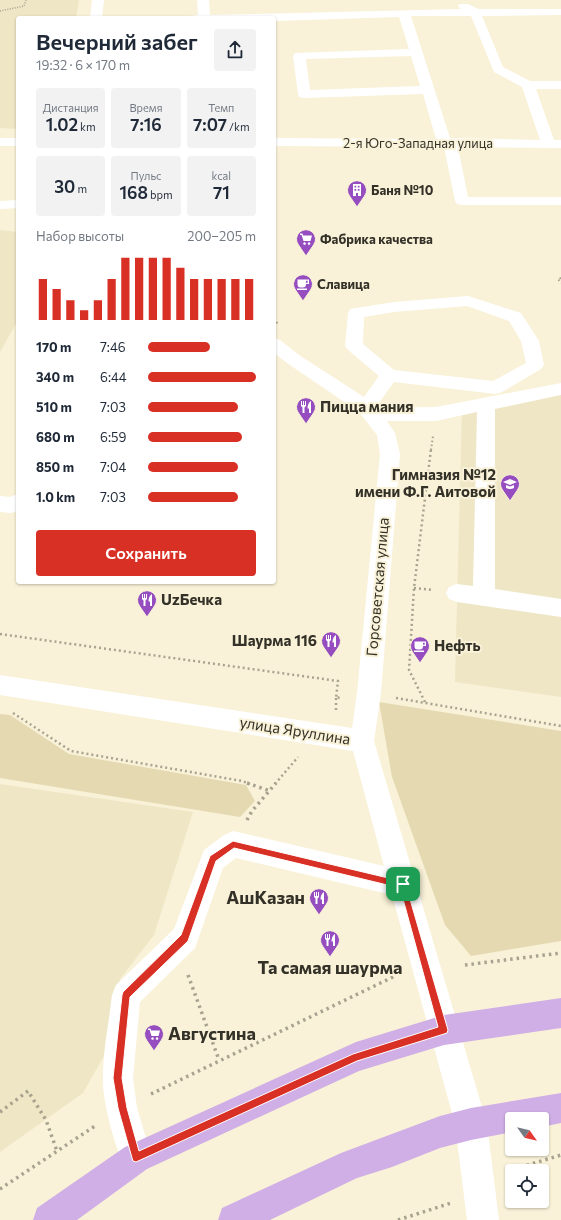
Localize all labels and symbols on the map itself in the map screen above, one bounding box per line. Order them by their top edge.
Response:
street label: 2-я Юго-Западная улица [343,135,493,151]
building icon: Баня №10 [346,179,368,207]
place label: Баня №10 [371,182,434,198]
supermarket icon: Фабрика качества [295,228,317,256]
place label: Фабрика качества [320,231,433,247]
cafe icon: Славица [292,273,314,301]
place label: Славица [317,276,370,292]
restaurant icon: Пицца мания [295,396,317,424]
place label: Пицца мания [320,397,413,415]
place label: Гимназия №12 имени Ф.Г. Аитовой [355,465,496,500]
school or university icon: Гимназия №12 имени Ф.Г. Аитовой [499,473,521,501]
street label: Горсоветская улица [362,517,392,657]
restaurant icon: UzБечка [136,589,158,617]
place label: UzБечка [161,590,222,608]
restaurant icon: Шаурма 116 [320,630,342,658]
place label: Шаурма 116 [232,631,317,649]
cafe icon: Нефть [409,635,431,663]
place label: Нефть [434,636,481,654]
street label: улица Яруллина [238,712,352,748]
pin [386,867,420,901]
place label: АшКазан [226,886,305,908]
restaurant icon: АшКазан [308,887,330,915]
restaurant icon: Та самая шаурма [319,929,341,957]
place label: Та самая шаурма [258,956,402,978]
place label: Августина [168,1022,256,1044]
supermarket icon: Августина [143,1023,165,1051]
north arrow [505,1112,549,1156]

